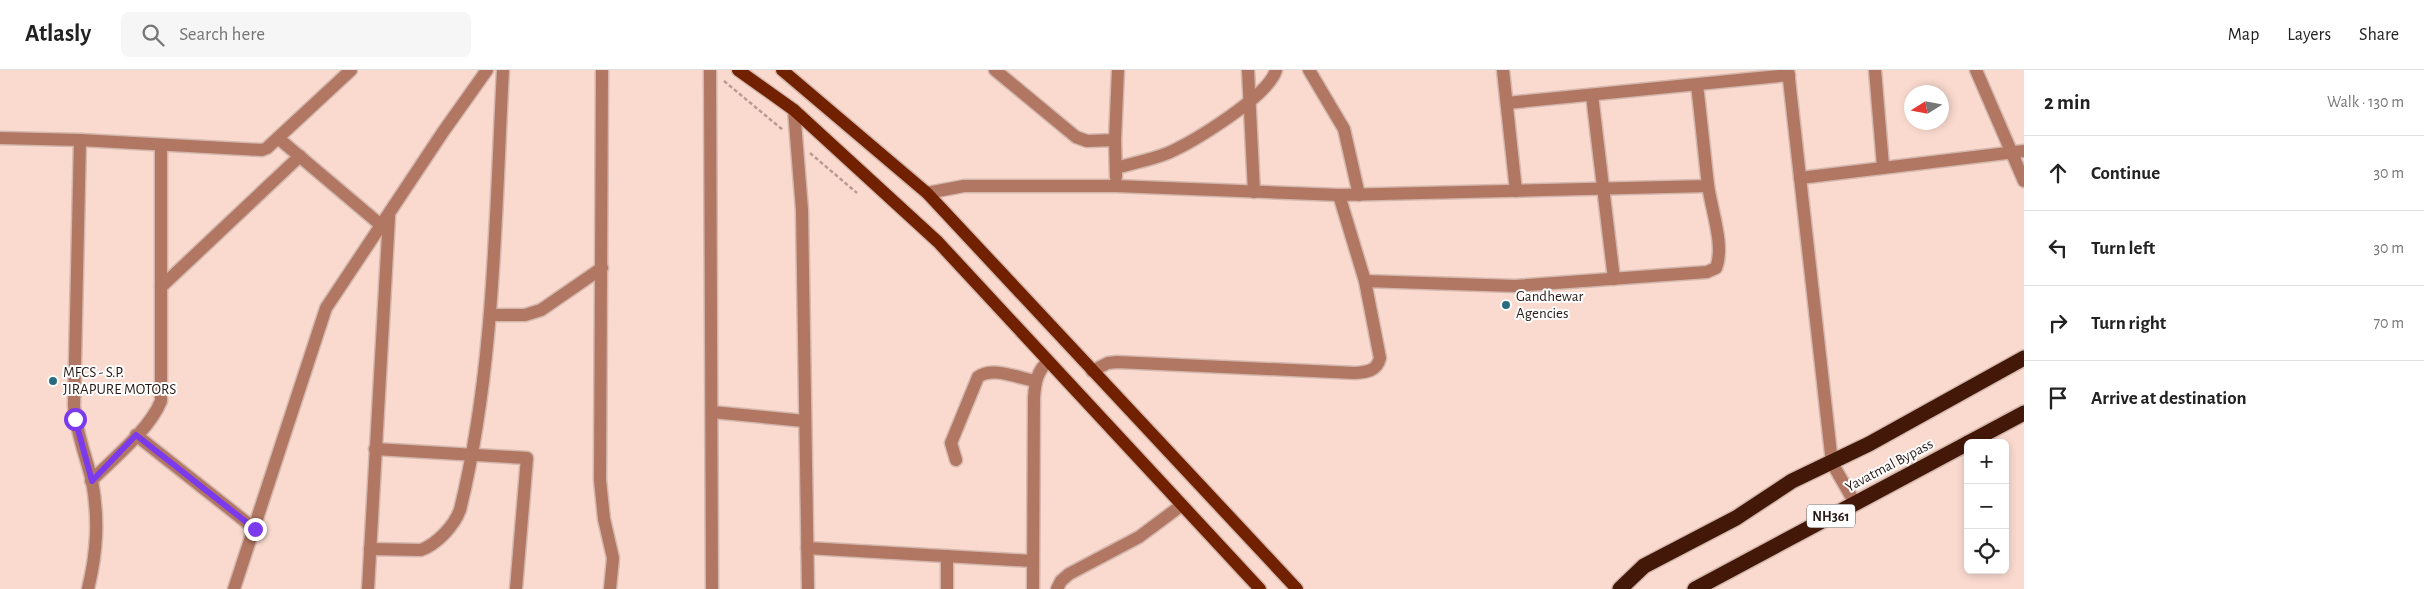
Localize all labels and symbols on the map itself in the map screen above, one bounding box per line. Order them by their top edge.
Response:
north arrow [1904,85,1949,130]
place label: Gandhewar Agencies [1516,289,1584,321]
marker: Gandhewar Agencies [1500,299,1512,311]
place label: MFCS - S.P. JIRAPURE MOTORS [63,365,176,397]
marker: MFCS - S.P. JIRAPURE MOTORS [47,375,59,387]
route start [64,408,87,431]
street label: Yavatmal Bypass [1843,436,1935,495]
road number: NH361 [1807,504,1855,528]
route end [244,518,267,541]

